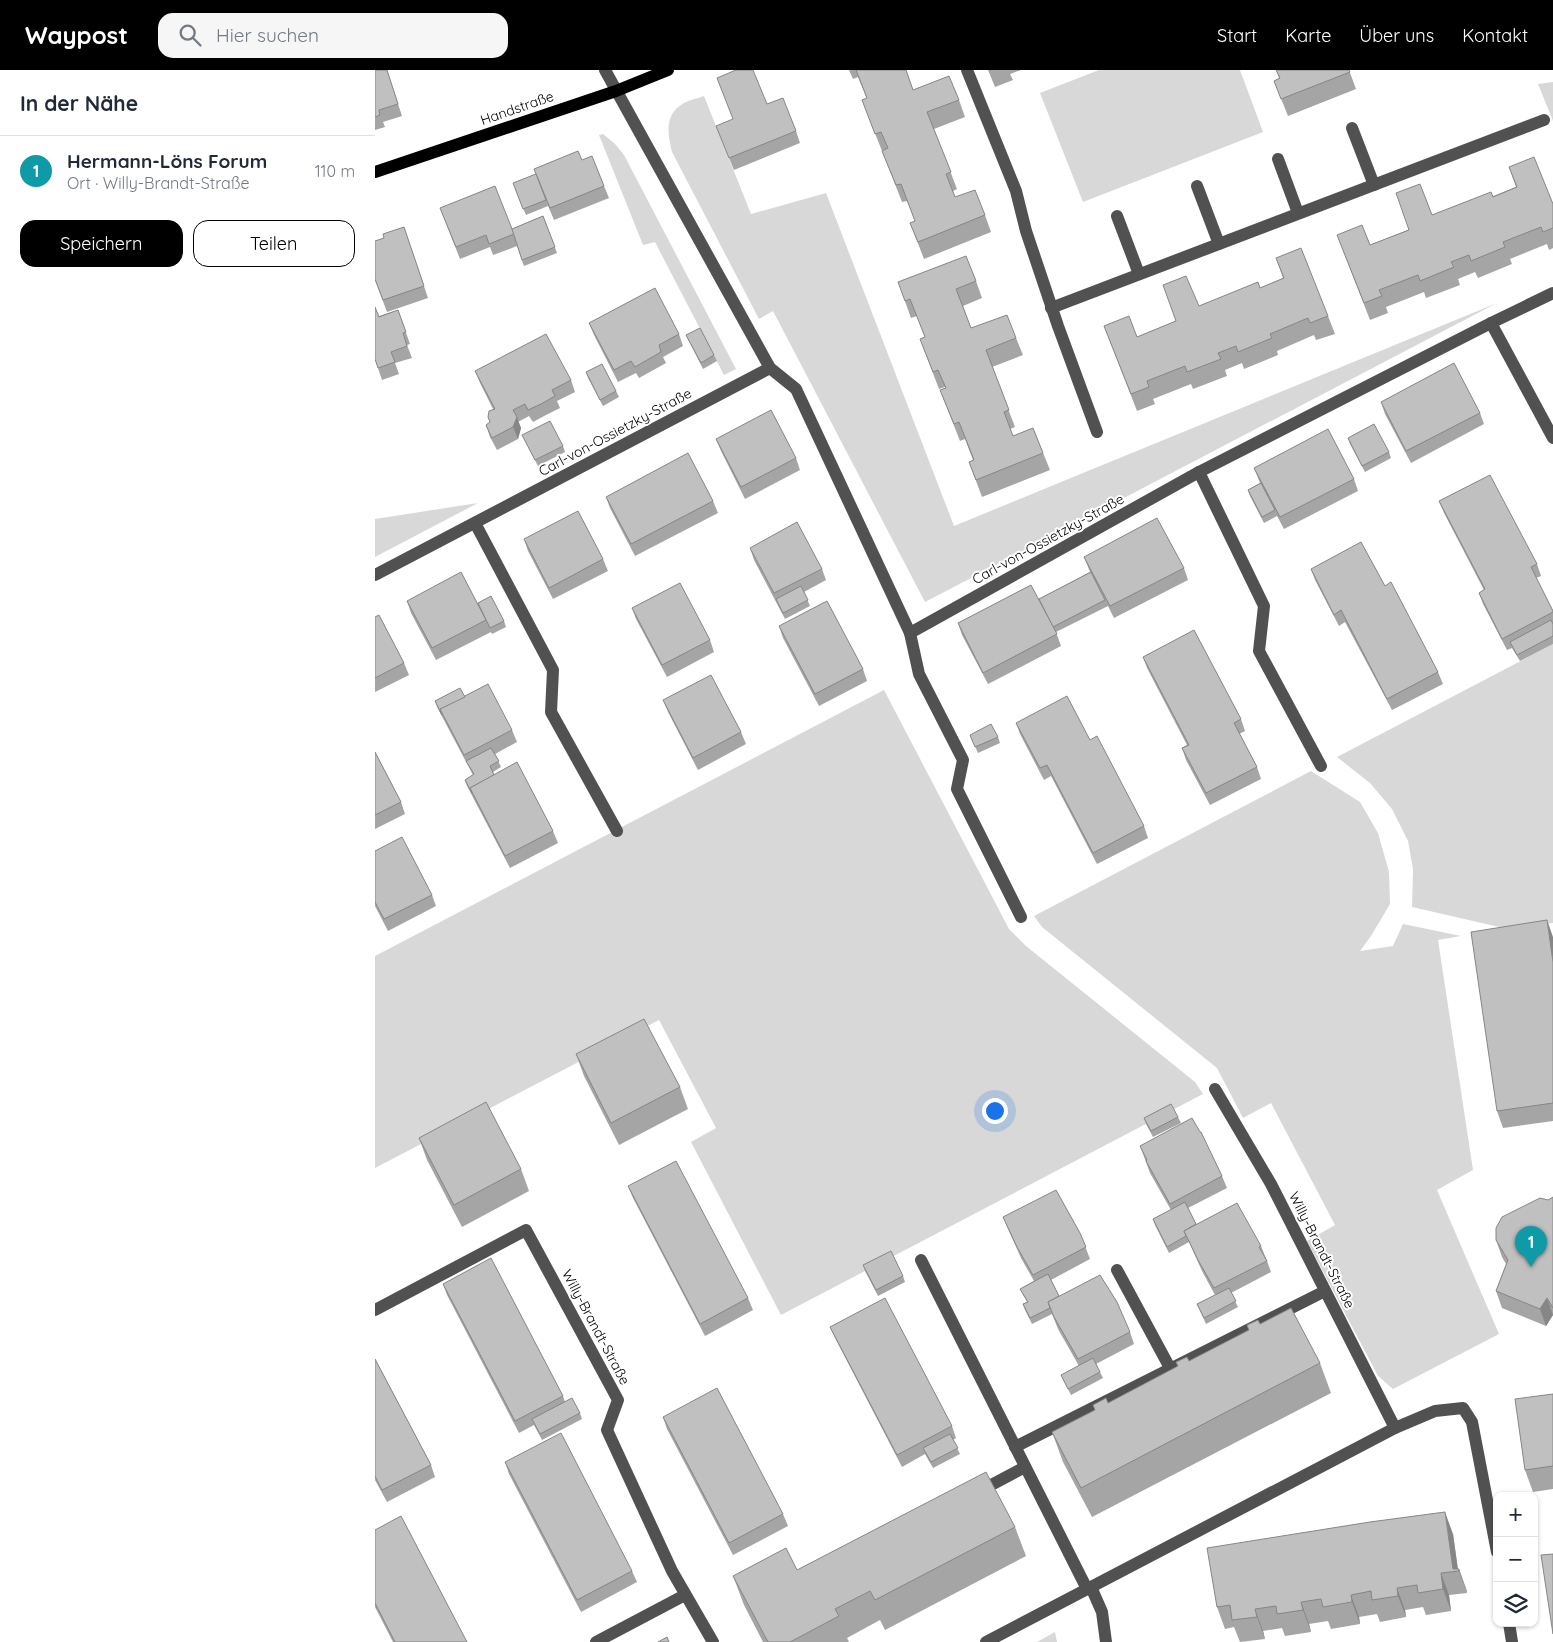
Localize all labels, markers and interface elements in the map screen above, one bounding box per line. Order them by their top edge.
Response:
search box [158,13,508,58]
text: Waypost [25,20,128,50]
icon: search [176,21,204,49]
text: Hier suchen [216,23,319,47]
text: Start [1217,24,1257,47]
text: Karte [1285,24,1331,47]
text: Über uns [1359,24,1434,47]
text: Kontakt [1462,24,1528,47]
street label: Handstraße [478,87,556,129]
text: In der Nähe [20,90,138,116]
text: Hermann-Löns Forum [67,149,267,173]
text: 1 [33,161,39,181]
text: 110 m [315,161,355,181]
text: Ort · Willy-Brandt-Straße [67,173,250,193]
button: Speichern [20,220,183,267]
button: Teilen [193,220,355,267]
street label: Carl-von-Ossietzky-Straße [535,384,695,480]
street label: Carl-von-Ossietzky-Straße [969,490,1127,588]
your location [982,1098,1008,1124]
street label: Willy-Brandt-Straße [1285,1189,1359,1311]
pin: 1 [1515,1226,1547,1267]
street label: Willy-Brandt-Straße [558,1266,634,1388]
map controls [1493,1492,1538,1627]
button: + [1493,1492,1538,1537]
button: − [1493,1537,1538,1582]
button: layers [1493,1582,1538,1627]

